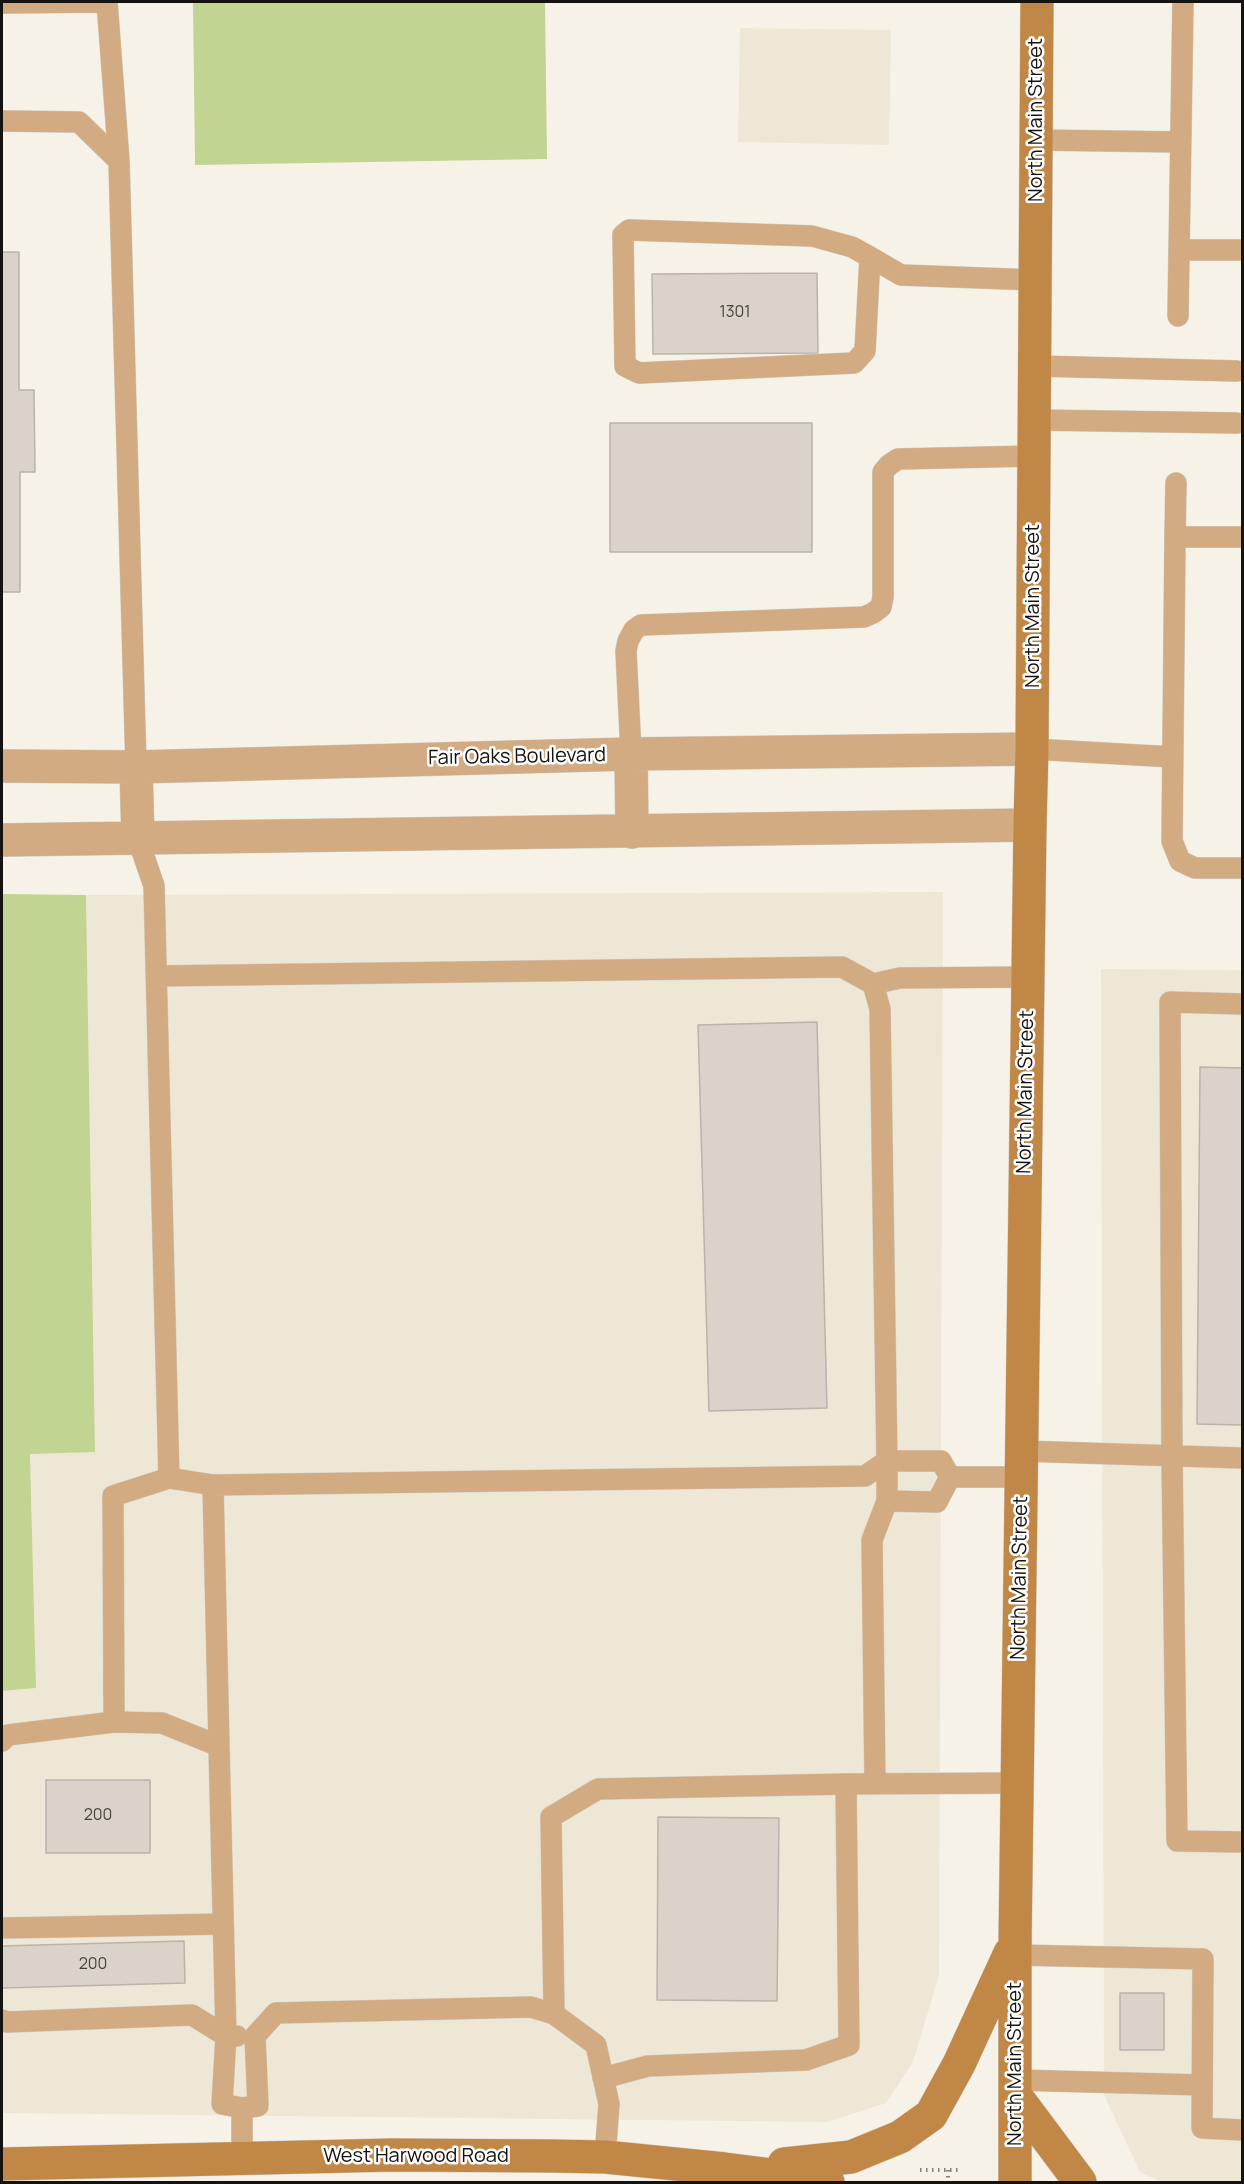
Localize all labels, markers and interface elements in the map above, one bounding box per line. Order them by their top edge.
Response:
street label: North Main Street [1024,38,1048,202]
house number: 1301 [719,303,751,323]
street label: North Main Street [1021,524,1045,688]
street label: Fair Oaks Boulevard [428,743,606,771]
street label: North Main Street [1013,1010,1039,1174]
street label: North Main Street [1007,1496,1033,1660]
house number: 200 [84,1806,112,1826]
house number: 200 [79,1955,107,1975]
street label: North Main Street [1003,1982,1027,2146]
street label: West Harwood Road [323,2144,509,2168]

